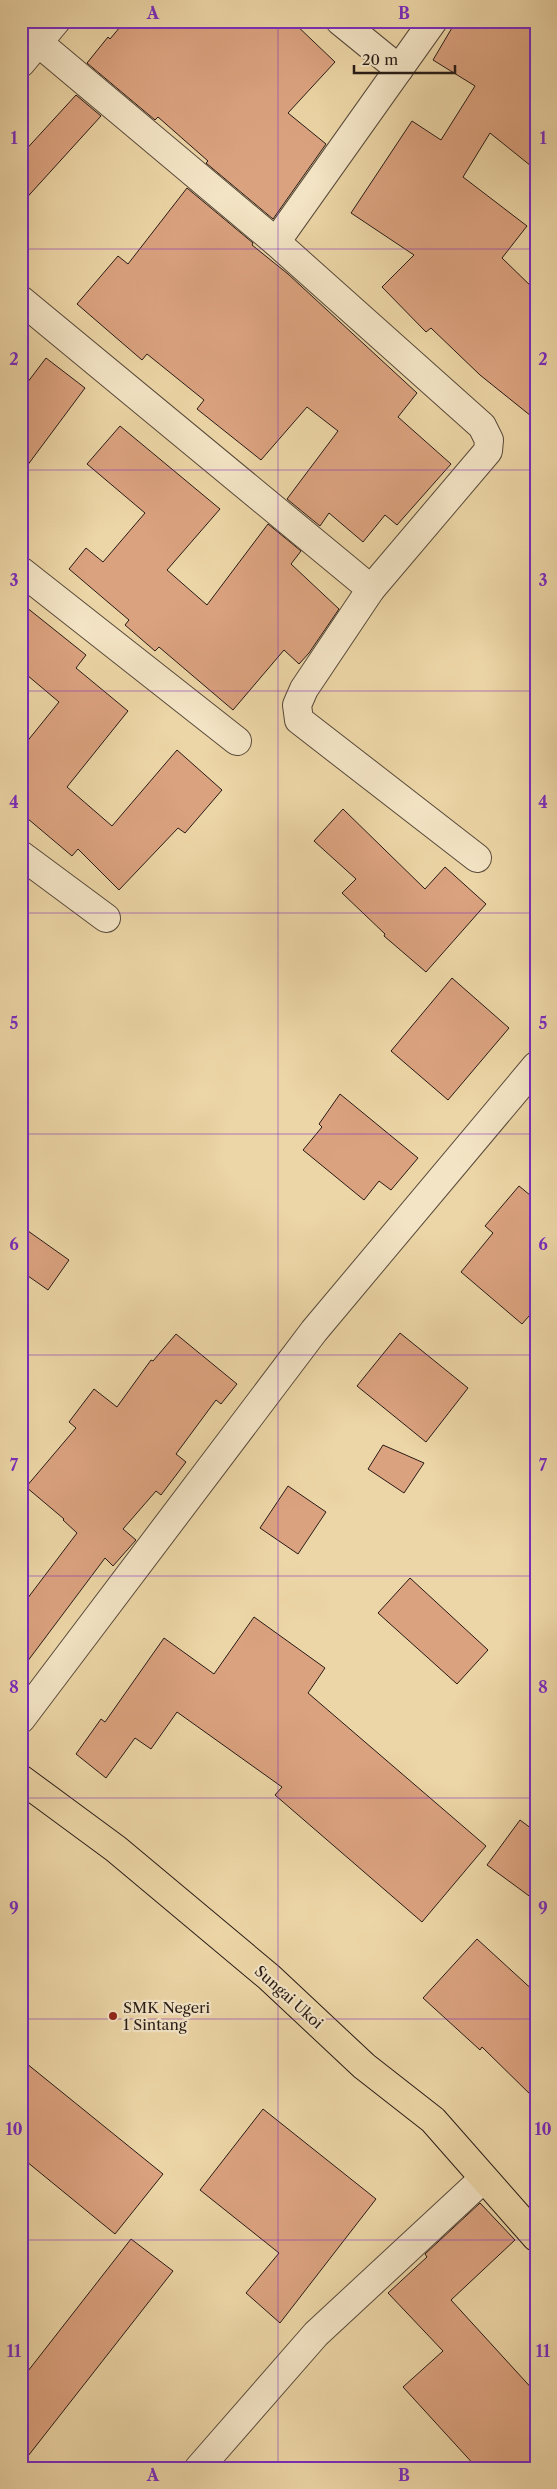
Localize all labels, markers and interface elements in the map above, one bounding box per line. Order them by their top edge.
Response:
text: A [146,3,160,23]
text: B [398,3,410,23]
scale bar [354,42,456,74]
text: 20 m [362,50,398,69]
text: 1 [10,128,18,148]
text: 1 [539,128,547,148]
text: 2 [9,349,19,369]
text: 2 [538,349,548,369]
text: 3 [9,570,19,590]
text: 3 [538,570,548,590]
text: 4 [9,792,19,812]
text: 4 [538,792,548,812]
text: 5 [10,1013,19,1033]
text: 5 [539,1013,548,1033]
text: 6 [9,1234,19,1254]
text: 6 [538,1234,548,1254]
text: 7 [10,1455,19,1475]
text: 7 [539,1455,548,1475]
text: 8 [9,1677,19,1697]
text: 8 [538,1677,548,1697]
text: 9 [9,1898,19,1918]
text: 9 [538,1898,548,1918]
street label: Sungai Ukoi [251,1961,327,2033]
place label: SMK Negeri 1 Sintang [123,1998,210,2034]
marker: SMK Negeri 1 Sintang [107,2010,119,2022]
text: 10 [5,2119,23,2139]
text: 10 [534,2119,552,2139]
text: 11 [7,2341,22,2361]
text: 11 [536,2341,551,2361]
text: A [146,2465,160,2485]
text: B [398,2465,410,2485]

